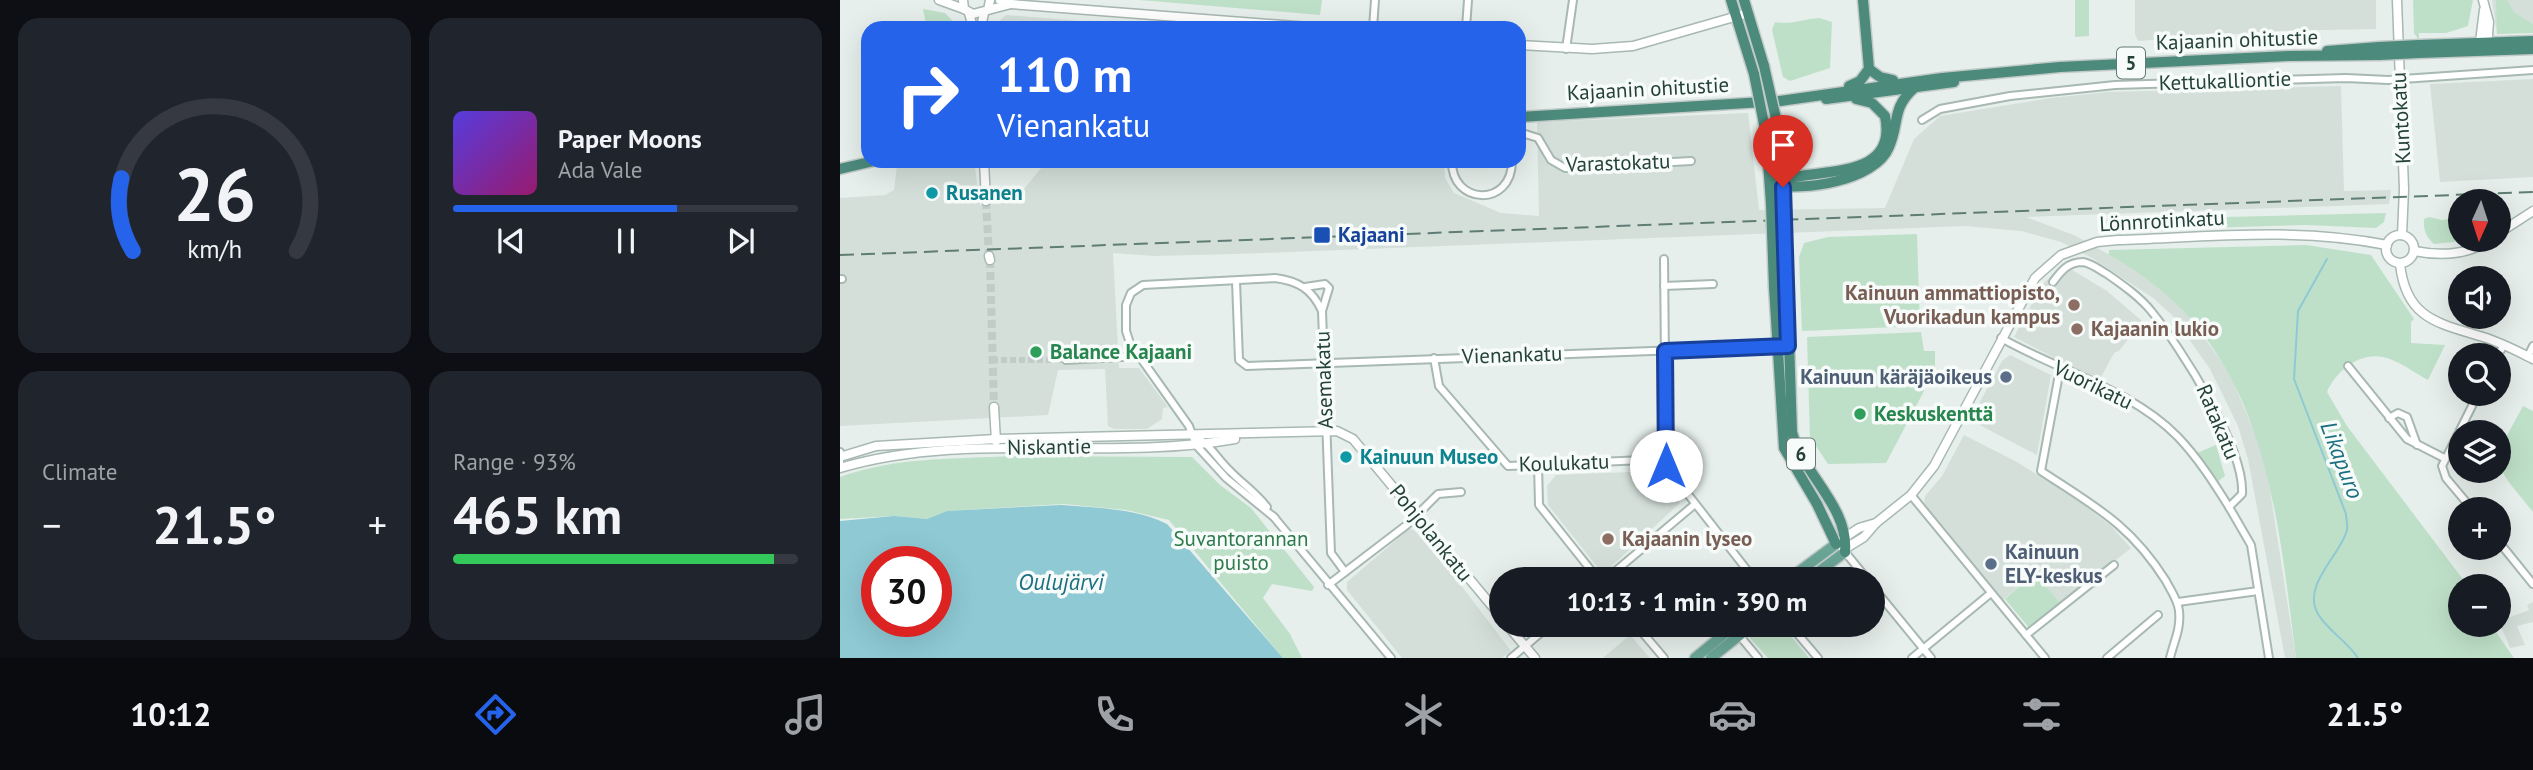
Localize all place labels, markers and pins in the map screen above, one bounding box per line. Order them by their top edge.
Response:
pin [1753,115,1813,187]
place label: Rusanen [946,179,1023,206]
marker: Rusanen [924,185,940,201]
place label: Kajaani [1338,221,1405,248]
marker: Kajaani [1312,225,1332,245]
place label: Kainuun ammattiopisto, Vuorikadun kampus [1845,279,2060,330]
marker: Kainuun ammattiopisto, Vuorikadun kampus [2066,297,2082,313]
place label: Kajaanin lukio [2091,315,2219,342]
marker: Kajaanin lukio [2069,321,2085,337]
place label: Balance Kajaani [1050,338,1192,365]
marker: Balance Kajaani [1028,344,1044,360]
place label: Kainuun käräjäoikeus [1800,363,1992,390]
marker: Kainuun käräjäoikeus [1998,369,2014,385]
place label: Keskuskenttä [1874,400,1993,427]
marker: Keskuskenttä [1852,406,1868,422]
place label: Kainuun Museo [1360,443,1498,470]
marker: Kainuun Museo [1338,449,1354,465]
place label: Kajaanin lyseo [1622,525,1752,552]
marker: Kajaanin lyseo [1600,531,1616,547]
place label: Kainuun ELY-keskus [2005,538,2103,589]
marker: Kainuun ELY-keskus [1983,556,1999,572]

